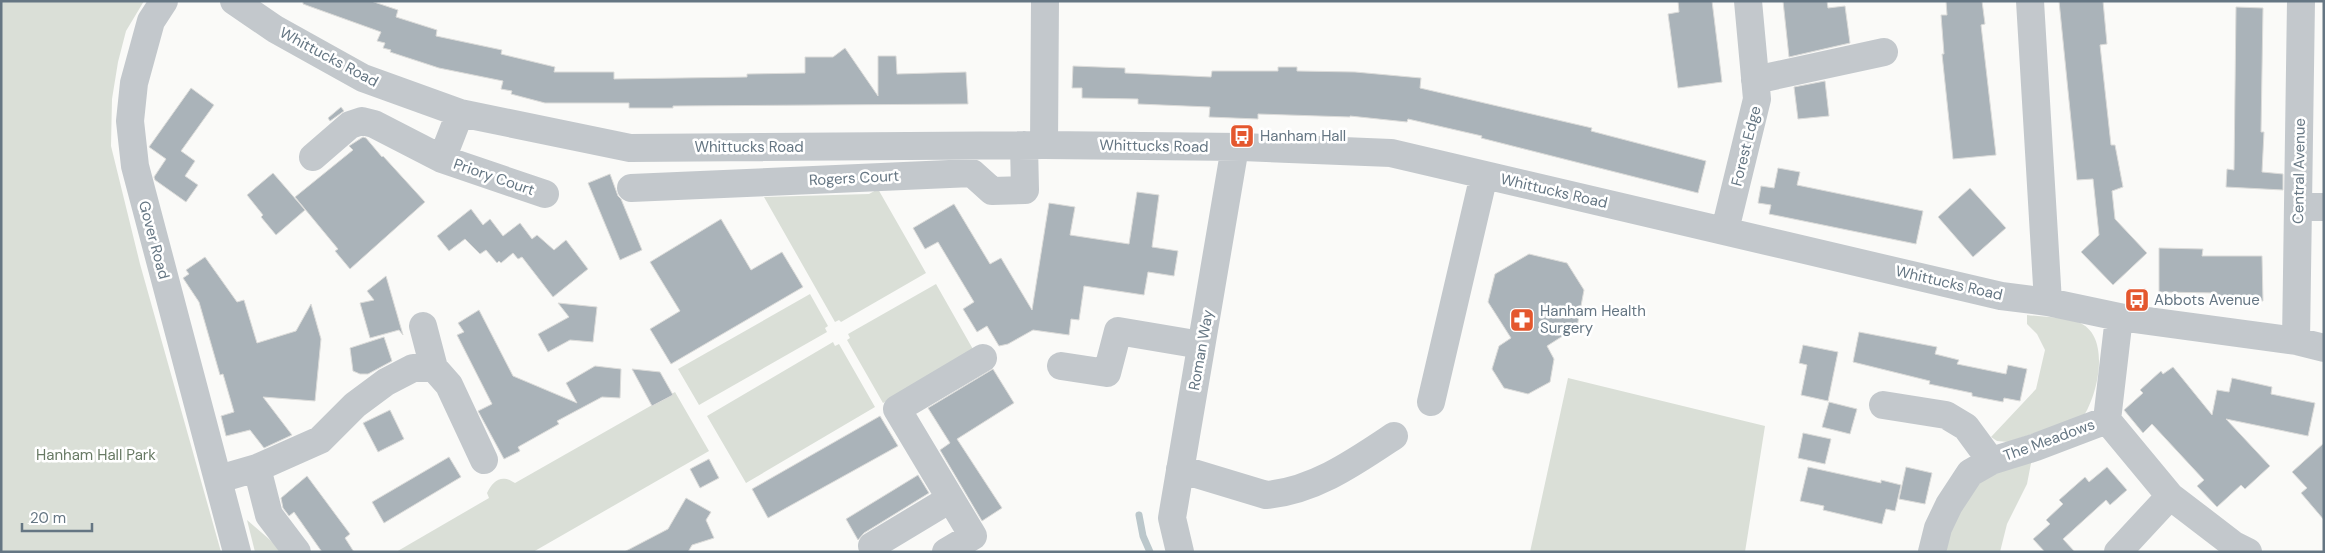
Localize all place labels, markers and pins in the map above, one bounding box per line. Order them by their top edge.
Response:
bus stop icon: Hanham Hall [1229,123,1255,149]
place label: Hanham Hall [1260,126,1346,146]
bus stop icon: Abbots Avenue [2124,287,2150,313]
place label: Abbots Avenue [2154,290,2260,310]
place label: Hanham Health Surgery [1540,301,1646,338]
pharmacy icon: Hanham Health Surgery [1509,307,1535,333]

